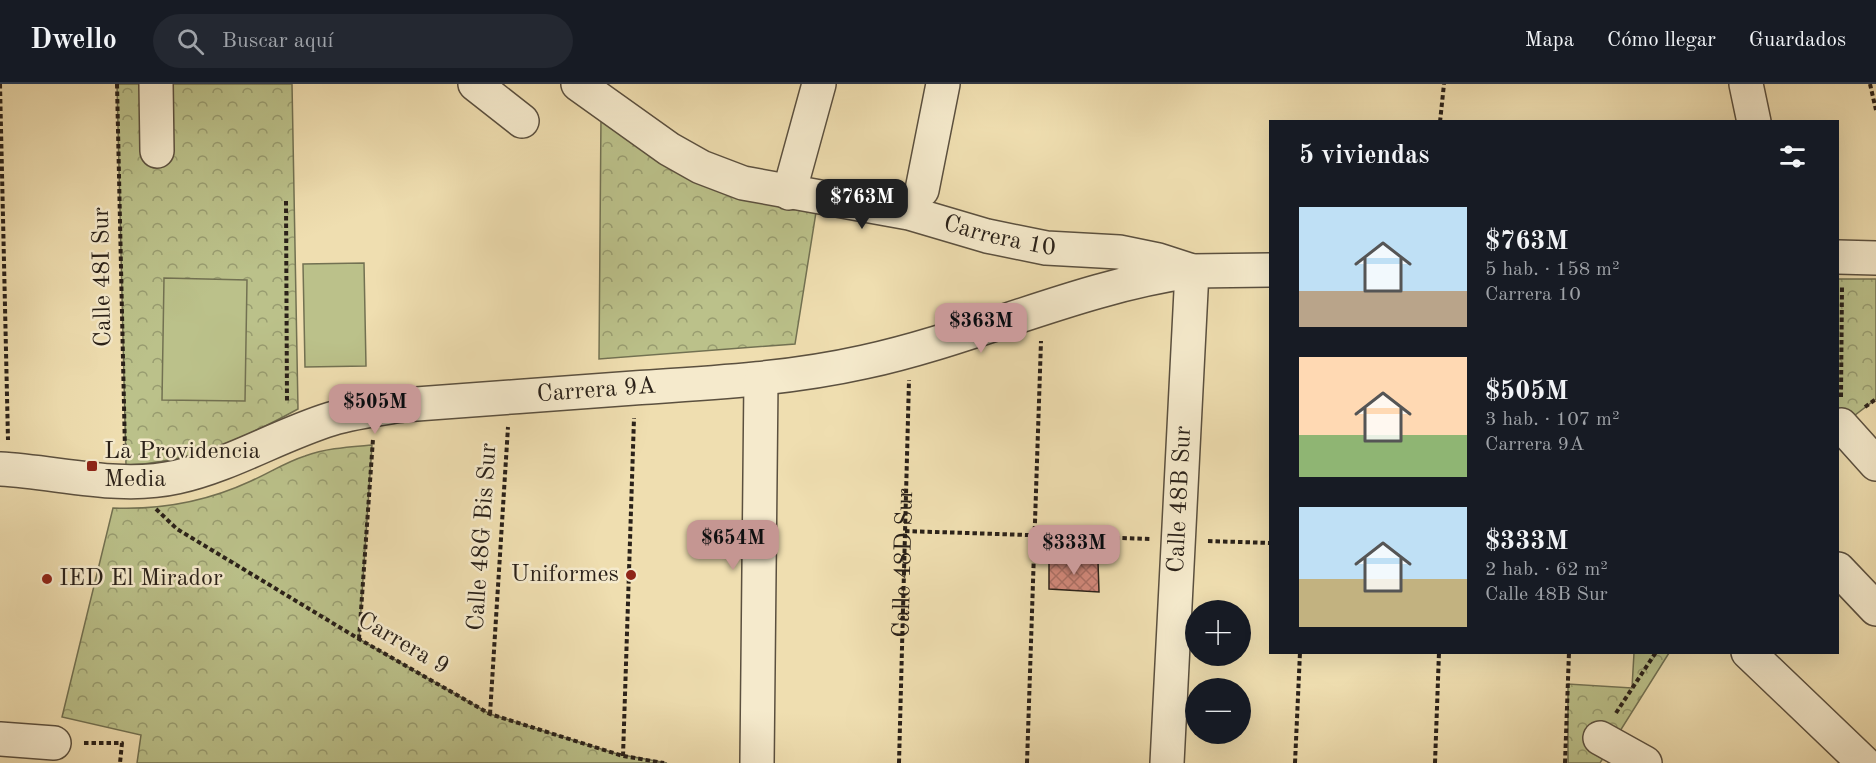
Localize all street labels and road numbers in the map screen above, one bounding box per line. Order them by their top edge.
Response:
street label: Calle 48I Sur [90,207,116,347]
street label: Carrera 10 [940,212,1056,261]
street label: Carrera 9A [536,375,657,407]
street label: Calle 48B Sur [1165,425,1196,574]
street label: Calle 48G Bis Sur [464,442,502,632]
street label: Calle 48D Sur [890,488,918,638]
street label: Carrera 9 [353,608,453,680]

